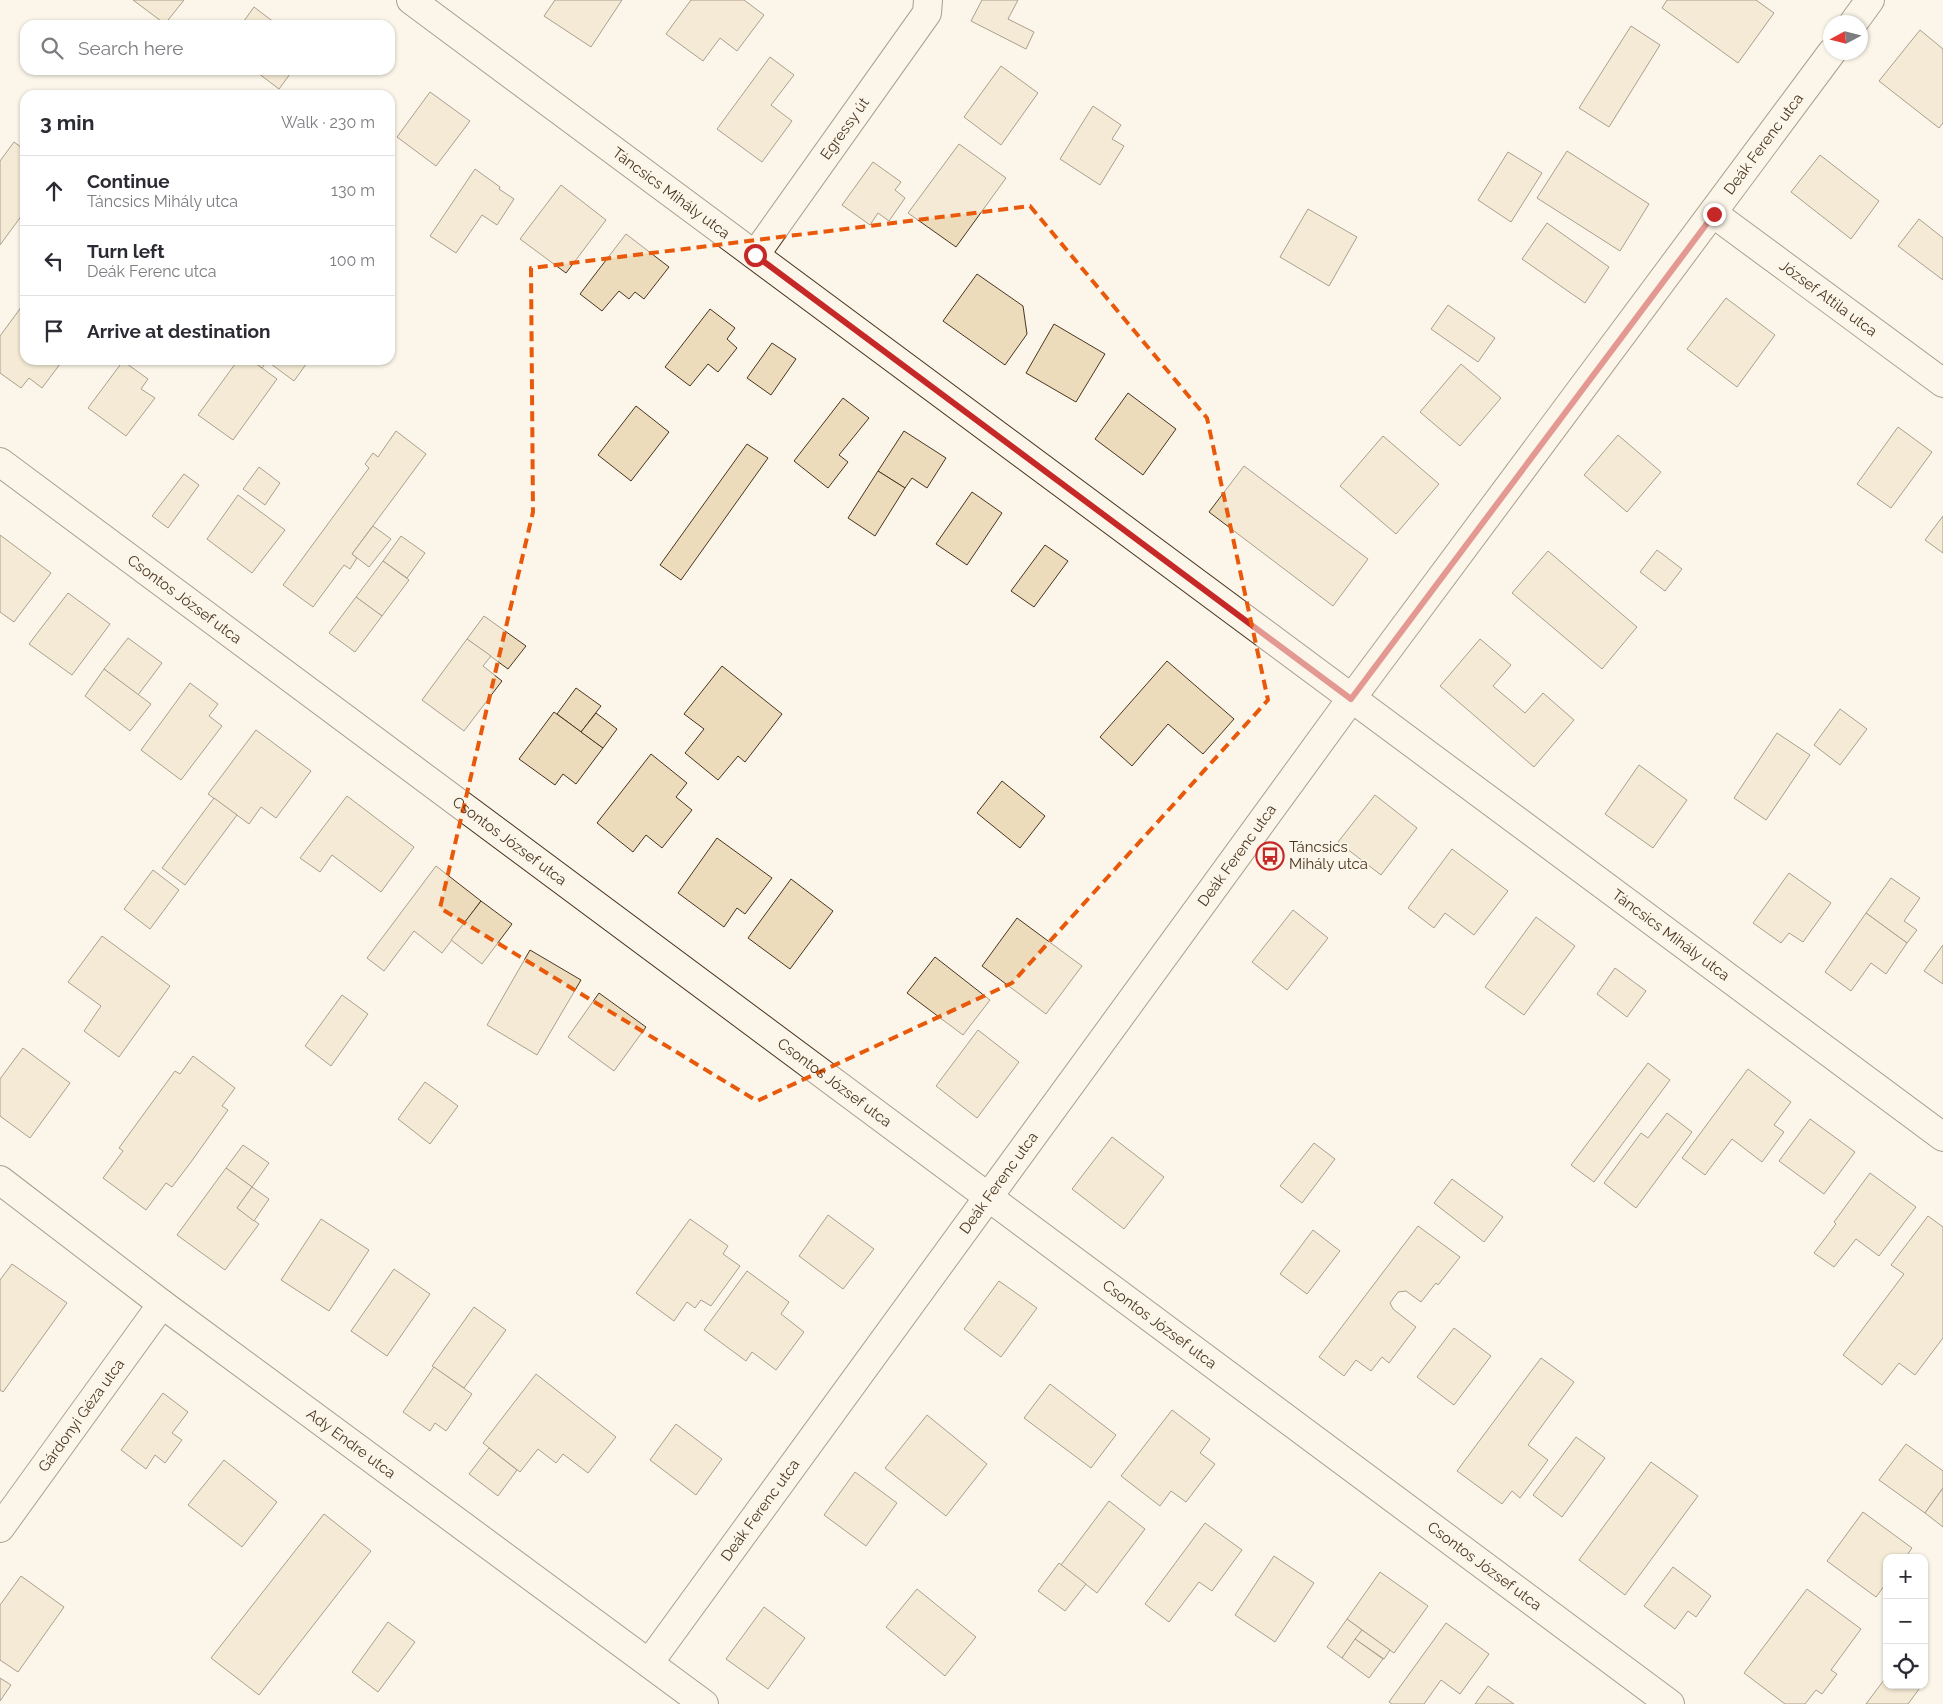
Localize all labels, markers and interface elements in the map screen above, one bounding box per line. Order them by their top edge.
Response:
north arrow [1823,15,1868,60]
search box [20,20,395,75]
icon: search [38,34,66,62]
text: Search here [78,37,184,59]
street label: Deák Ferenc utca [1720,90,1807,198]
street label: Egressy út [817,94,873,163]
text: 3 min [40,110,94,135]
text: Walk · 230 m [281,113,375,132]
street label: Táncsics Mihály utca [609,144,733,243]
text: Continue [87,170,170,192]
icon: ahead [40,177,68,205]
text: 130 m [331,181,375,200]
text: Táncsics Mihály utca [87,192,238,211]
route end [1703,203,1726,226]
text: Turn left [87,240,164,262]
route start [744,244,767,267]
icon: left [40,247,68,275]
text: 100 m [330,251,375,270]
street label: József Attila utca [1776,256,1881,340]
text: Deák Ferenc utca [87,262,217,281]
icon: arrive [40,317,68,345]
text: Arrive at destination [87,320,271,342]
street label: Csontos József utca [124,551,245,648]
street label: Csontos József utca [449,793,570,889]
street label: Deák Ferenc utca [1194,801,1280,910]
place label: Táncsics Mihály utca [1289,838,1368,873]
bus stop icon: Táncsics Mihály utca [1255,841,1285,871]
street label: Táncsics Mihály utca [1609,886,1733,985]
street label: Csontos József utca [774,1034,895,1131]
street label: Deák Ferenc utca [956,1128,1042,1237]
street label: Csontos József utca [1099,1276,1220,1373]
street label: Gárdonyi Géza utca [35,1355,128,1475]
street label: Ady Endre utca [303,1405,399,1482]
street label: Deák Ferenc utca [717,1456,803,1565]
street label: Csontos József utca [1424,1518,1545,1614]
map controls [1883,1554,1928,1689]
button: + [1883,1554,1928,1599]
button: − [1883,1599,1928,1644]
button: locate [1883,1644,1928,1689]

